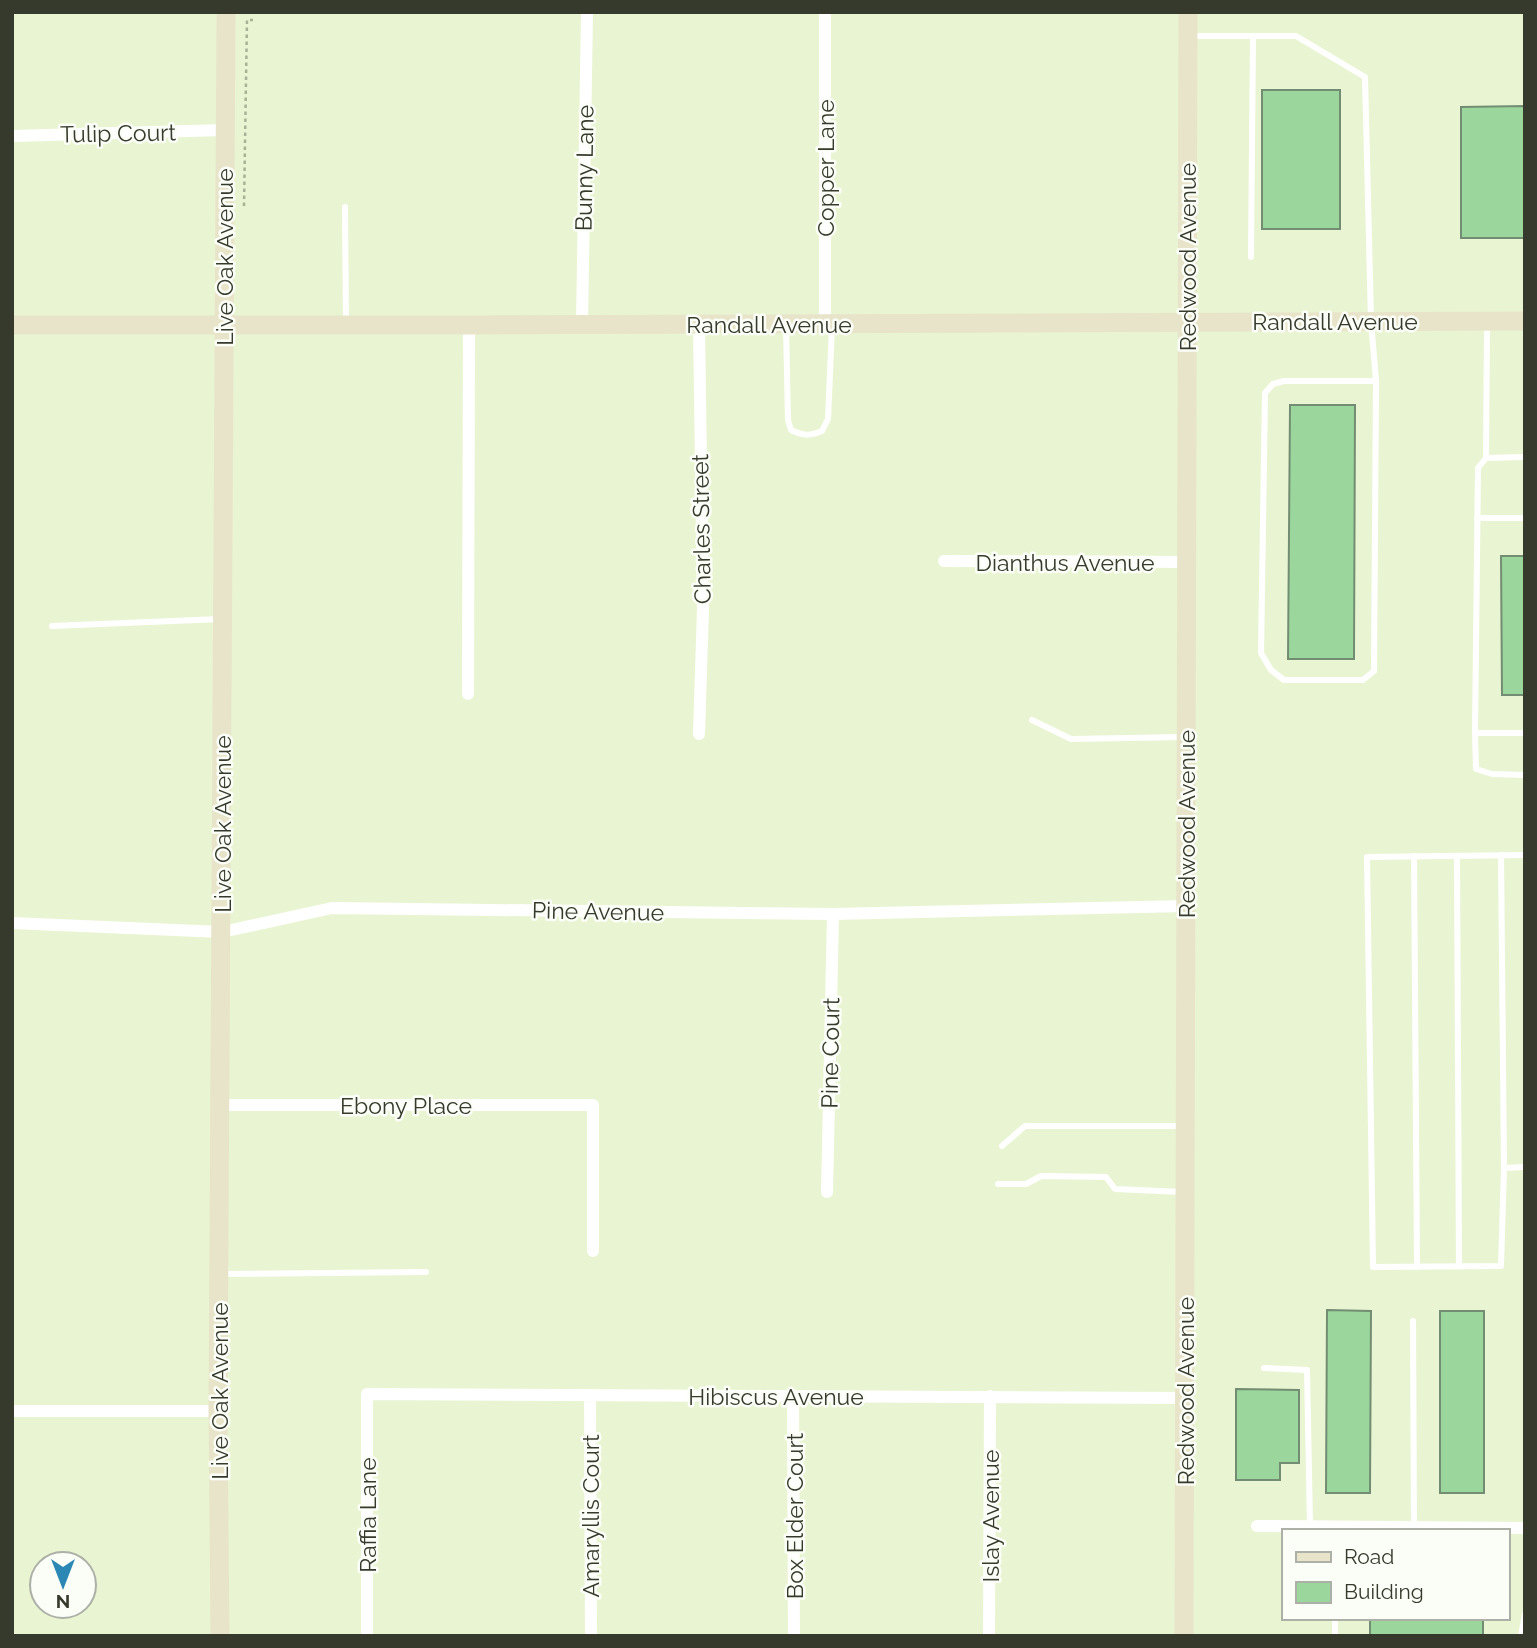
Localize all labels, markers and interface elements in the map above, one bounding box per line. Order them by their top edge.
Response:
street label: Copper Lane [812,99,839,237]
street label: Bunny Lane [569,105,599,231]
street label: Tulip Court [60,118,177,148]
street label: Redwood Avenue [1174,163,1201,351]
street label: Live Oak Avenue [211,168,238,346]
street label: Randall Avenue [1252,308,1418,335]
street label: Randall Avenue [686,311,852,338]
street label: Charles Street [686,453,716,604]
street label: Dianthus Avenue [975,549,1155,576]
street label: Redwood Avenue [1173,730,1200,918]
street label: Live Oak Avenue [209,735,236,913]
street label: Pine Avenue [532,896,664,926]
street label: Pine Court [816,997,844,1109]
street label: Ebony Place [340,1092,472,1119]
street label: Redwood Avenue [1172,1297,1199,1485]
street label: Live Oak Avenue [206,1302,233,1480]
street label: Hibiscus Avenue [688,1383,864,1410]
street label: Box Elder Court [781,1433,808,1599]
street label: Amaryllis Court [577,1434,604,1598]
street label: Islay Avenue [977,1450,1004,1582]
street label: Raffia Lane [354,1457,381,1573]
legend [1282,1529,1509,1620]
text: Road [1344,1544,1394,1569]
north arrow [28,1550,98,1620]
text: Building [1344,1579,1424,1604]
text: N [56,1591,70,1613]

